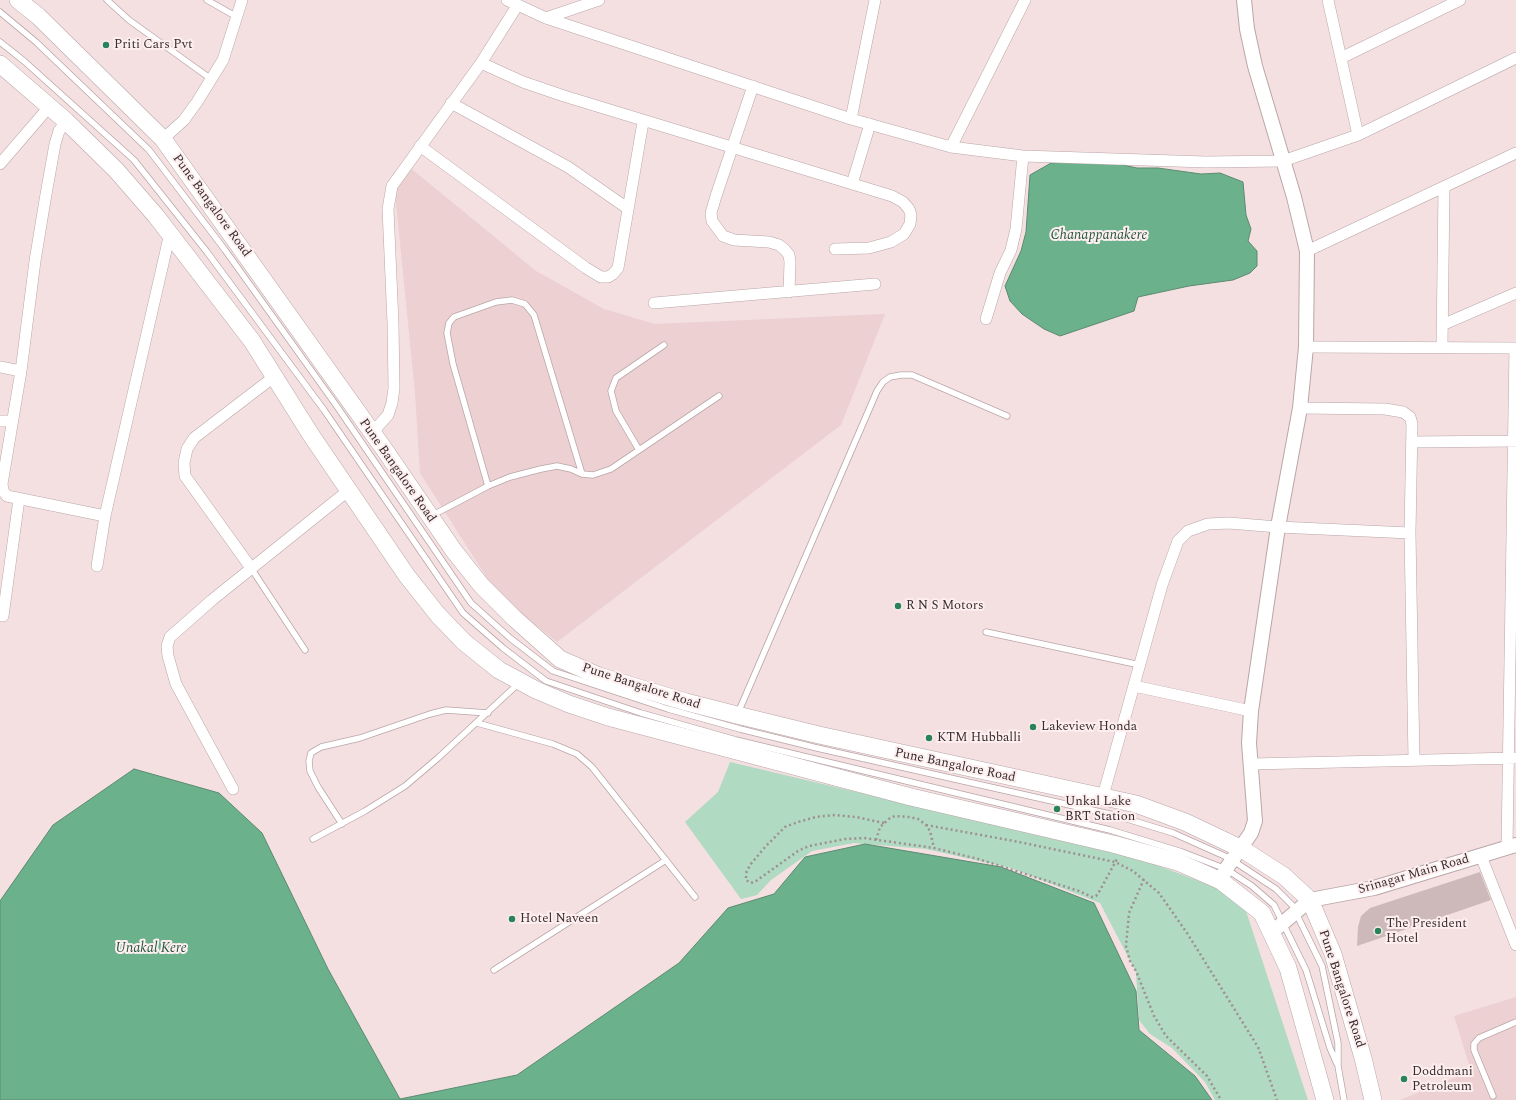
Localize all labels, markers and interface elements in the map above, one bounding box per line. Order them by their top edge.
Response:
place label: Priti Cars Pvt [114,37,193,53]
marker: Priti Cars Pvt [101,40,111,50]
street label: Pune Bangalore Road [168,152,254,260]
water label: Chanappanakere [1051,228,1147,244]
street label: Pune Bangalore Road [355,416,439,526]
place label: R N S Motors [906,598,984,614]
marker: R N S Motors [893,601,903,611]
street label: Pune Bangalore Road [580,661,702,713]
place label: Lakeview Honda [1041,719,1137,735]
marker: Lakeview Honda [1028,722,1038,732]
place label: KTM Hubballi [937,730,1021,746]
marker: KTM Hubballi [924,733,934,743]
street label: Pune Bangalore Road [893,746,1017,786]
place label: Unkal Lake BRT Station [1065,794,1135,825]
marker: Unkal Lake BRT Station [1052,804,1062,814]
street label: Srinagar Main Road [1357,852,1471,898]
place label: Hotel Naveen [520,911,599,927]
marker: Hotel Naveen [507,914,517,924]
place label: The President Hotel [1386,916,1467,947]
marker: The President Hotel [1373,926,1383,936]
street label: Pune Bangalore Road [1315,928,1367,1050]
water label: Unakal Kere [115,941,187,957]
place label: Doddmani Petroleum [1412,1064,1473,1095]
marker: Doddmani Petroleum [1399,1074,1409,1084]

